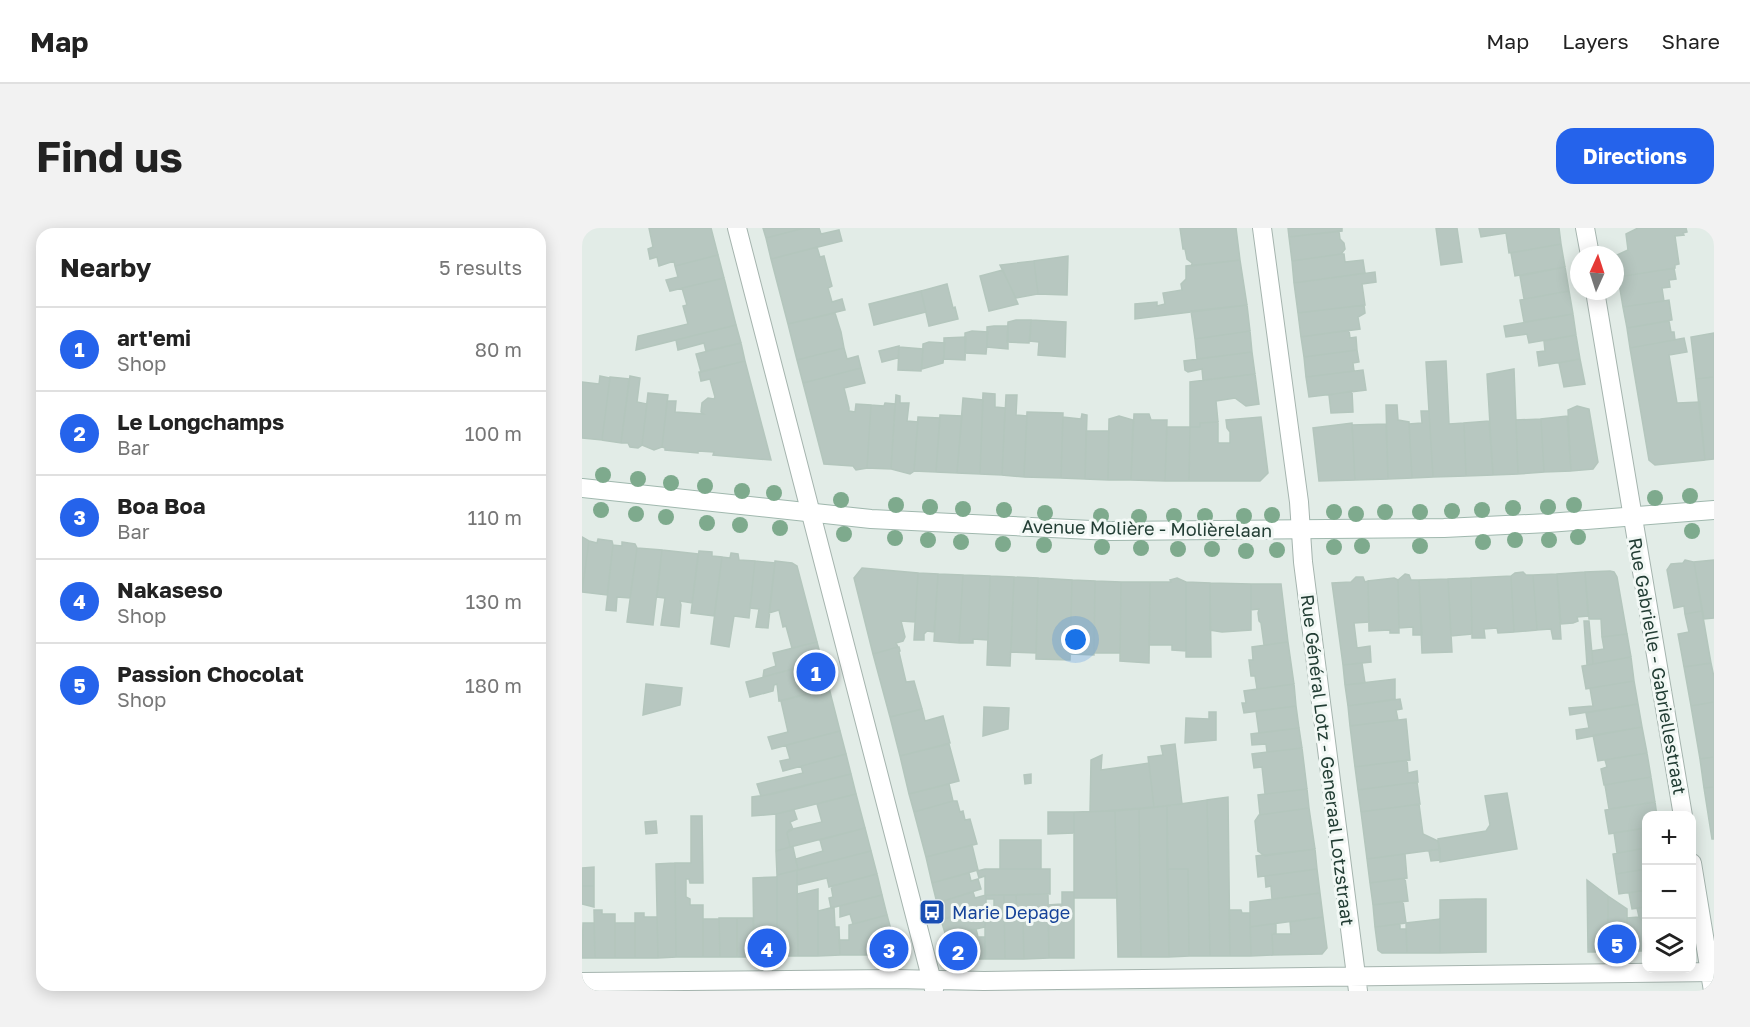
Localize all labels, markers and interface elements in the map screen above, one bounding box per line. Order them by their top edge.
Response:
text: Map [30,25,88,58]
text: Map [1486,28,1529,54]
text: Layers [1562,28,1629,54]
text: Share [1662,28,1720,54]
button: Directions [1556,128,1714,184]
text: Find us [36,131,183,181]
north arrow [1570,246,1624,300]
text: Nearby [60,252,151,283]
text: 5 results [439,255,522,279]
text: art'emi [117,324,191,351]
text: 1 [74,337,85,361]
text: 80 m [475,337,522,361]
text: Shop [117,351,166,375]
text: Le Longchamps [117,408,284,435]
text: 2 [73,421,86,445]
text: 100 m [465,421,522,445]
text: Bar [117,435,150,459]
text: Boa Boa [117,492,205,519]
text: 3 [73,505,86,529]
text: 110 m [468,505,522,529]
street label: Avenue Molière - Molièrelaan [1022,515,1272,541]
text: Bar [117,519,150,543]
street label: Rue Gabrielle - Gabriellestraat [1625,536,1691,796]
text: Nakaseso [117,576,223,603]
text: 4 [73,589,86,613]
text: 130 m [466,589,522,613]
street label: Rue Général Lotz - Generaal Lotzstraat [1297,593,1359,927]
text: Shop [117,603,166,627]
your location [1061,625,1090,654]
pin: 1 [796,650,836,694]
text: Passion Chocolat [117,660,304,687]
text: 5 [73,673,86,697]
text: 180 m [465,673,522,697]
text: Shop [117,687,166,711]
map controls [1642,811,1696,973]
button: + [1642,811,1696,865]
button: − [1642,865,1696,919]
bus stop icon: Marie Depage [917,897,947,927]
place label: Marie Depage [952,901,1070,923]
button: layers [1642,919,1696,973]
pin: 5 [1598,922,1636,966]
pin: 4 [748,926,786,970]
pin: 3 [870,926,908,972]
pin: 2 [938,928,977,974]

